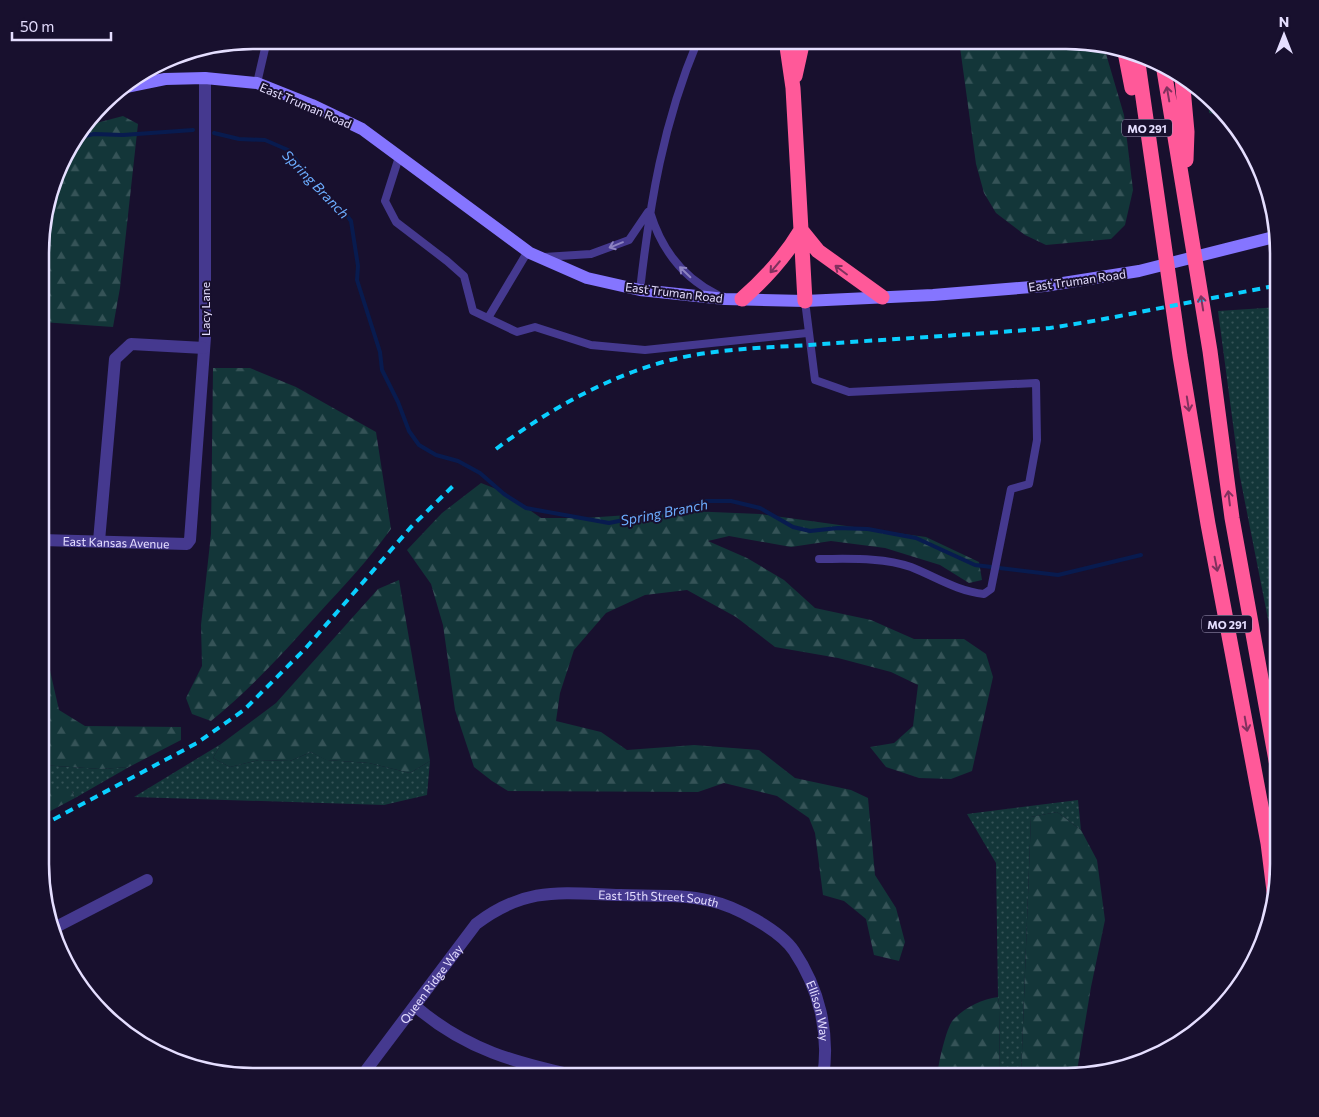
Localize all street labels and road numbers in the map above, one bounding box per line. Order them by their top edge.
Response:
street label: East Truman Road [258,79,354,131]
road number: MO 291 [1122,120,1172,136]
street label: East Truman Road [1027,266,1127,294]
street label: East Truman Road [624,279,724,305]
street label: Lacy Lane [198,282,212,336]
street label: East Kansas Avenue [62,534,170,551]
road number: MO 291 [1202,616,1252,632]
street label: East 15th Street South [598,887,721,910]
street label: Queen Ridge Way [397,942,465,1026]
street label: Ellison Way [804,978,832,1042]

